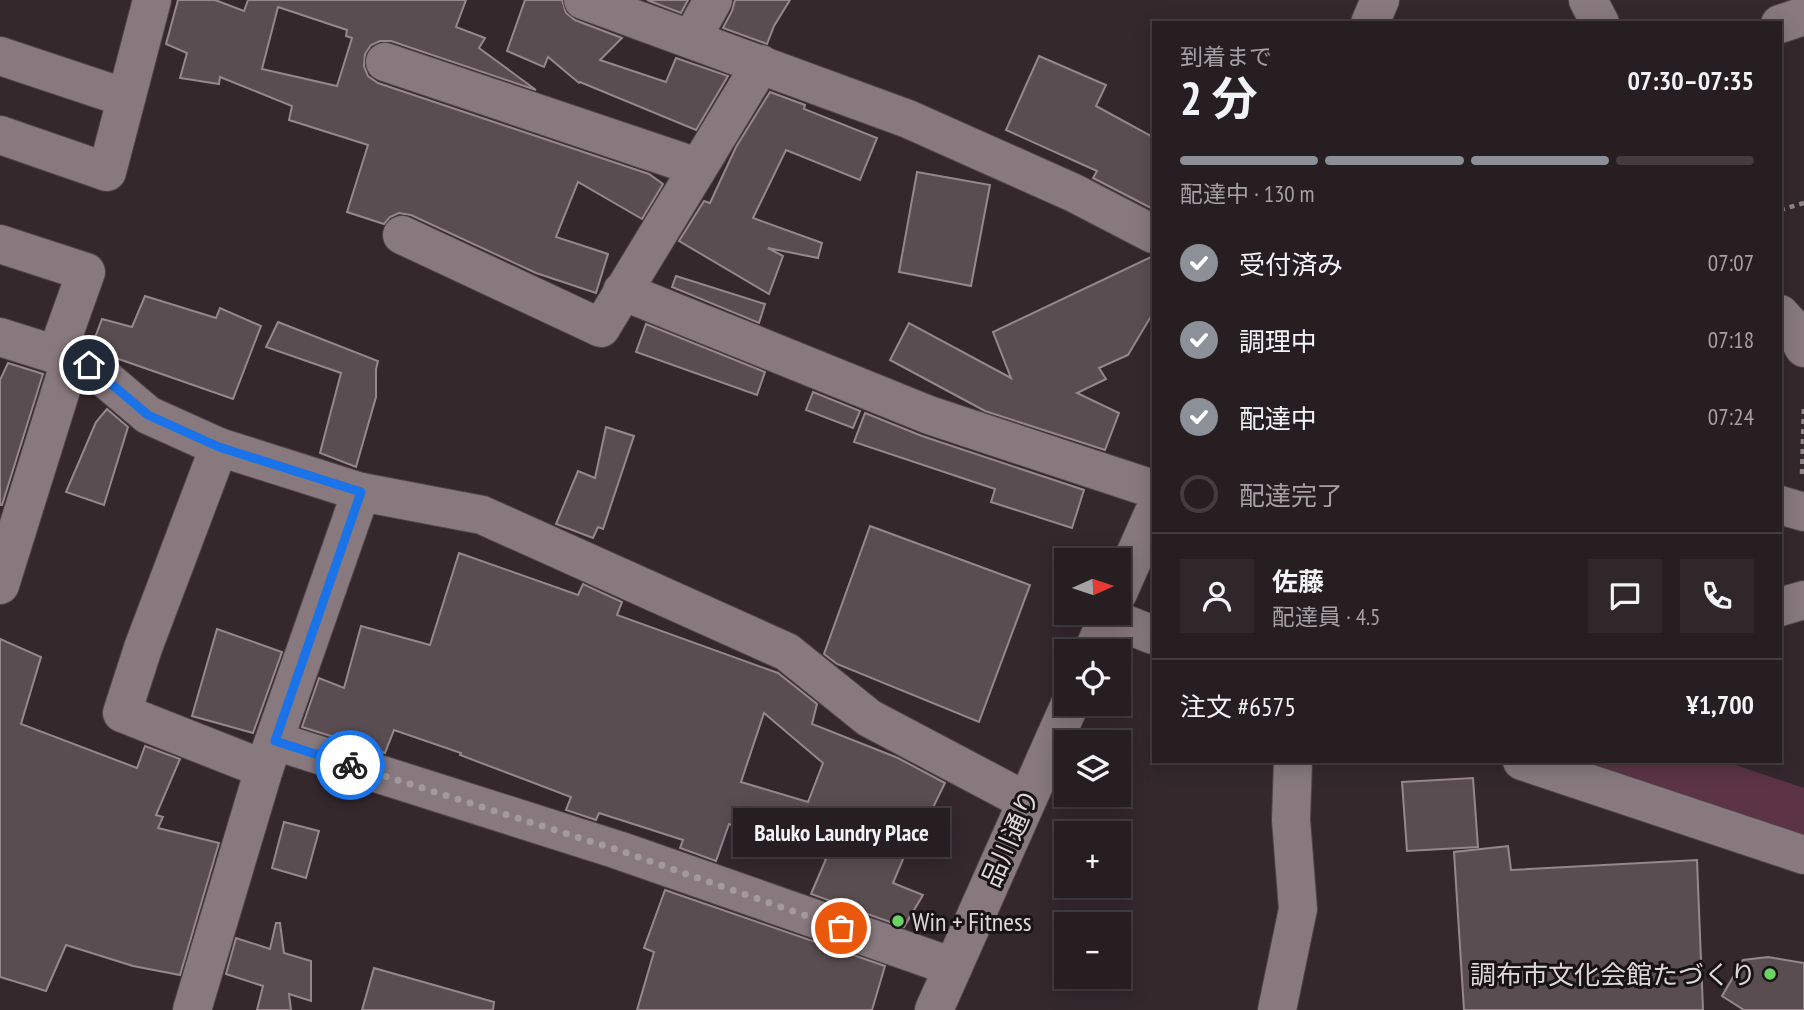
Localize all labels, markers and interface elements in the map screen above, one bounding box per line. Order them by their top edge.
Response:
text: 到着まで [1180,42,1272,71]
text: 07:30–07:35 [1627,64,1754,97]
text: 2 分 [1180,68,1257,128]
text: 配達中 · 130 m [1180,179,1315,208]
icon: check [1180,244,1218,282]
text: 受付済み [1239,248,1343,281]
text: 07:07 [1708,248,1754,277]
icon: check [1180,321,1218,359]
text: 調理中 [1239,325,1317,358]
text: 07:18 [1708,325,1754,354]
pin [59,335,119,395]
icon: home [70,346,108,384]
icon: check [1180,398,1218,436]
text: 配達中 [1239,402,1317,435]
text: 07:24 [1708,402,1754,431]
text: 配達完了 [1239,479,1343,512]
north arrow [1054,548,1130,625]
map controls [1054,548,1131,989]
button: person [1180,559,1254,633]
button: chat [1588,559,1662,633]
button: phone [1680,559,1754,633]
text: 佐藤 [1272,565,1324,598]
text: 配達員 · 4.5 [1272,602,1380,631]
button: locate [1054,639,1131,716]
text: ¥1,700 [1686,688,1754,721]
text: 注文 #6575 [1180,690,1296,723]
courier [315,730,385,800]
button: layers [1054,730,1131,807]
icon: bike [331,746,369,784]
street label: 品川通り [974,784,1046,892]
callout: Baluko Laundry Place [732,809,950,858]
text: Baluko Laundry Place [754,818,929,847]
button: + [1054,821,1131,898]
pin [811,898,871,958]
place label: Win + Fitness [912,905,1032,938]
icon: bag [822,909,860,947]
button: − [1054,912,1131,989]
marker: Win + Fitness [890,913,906,929]
place label: 調布市文化会館たづくり [1470,958,1756,991]
marker: 調布市文化会館たづくり [1762,966,1778,982]

